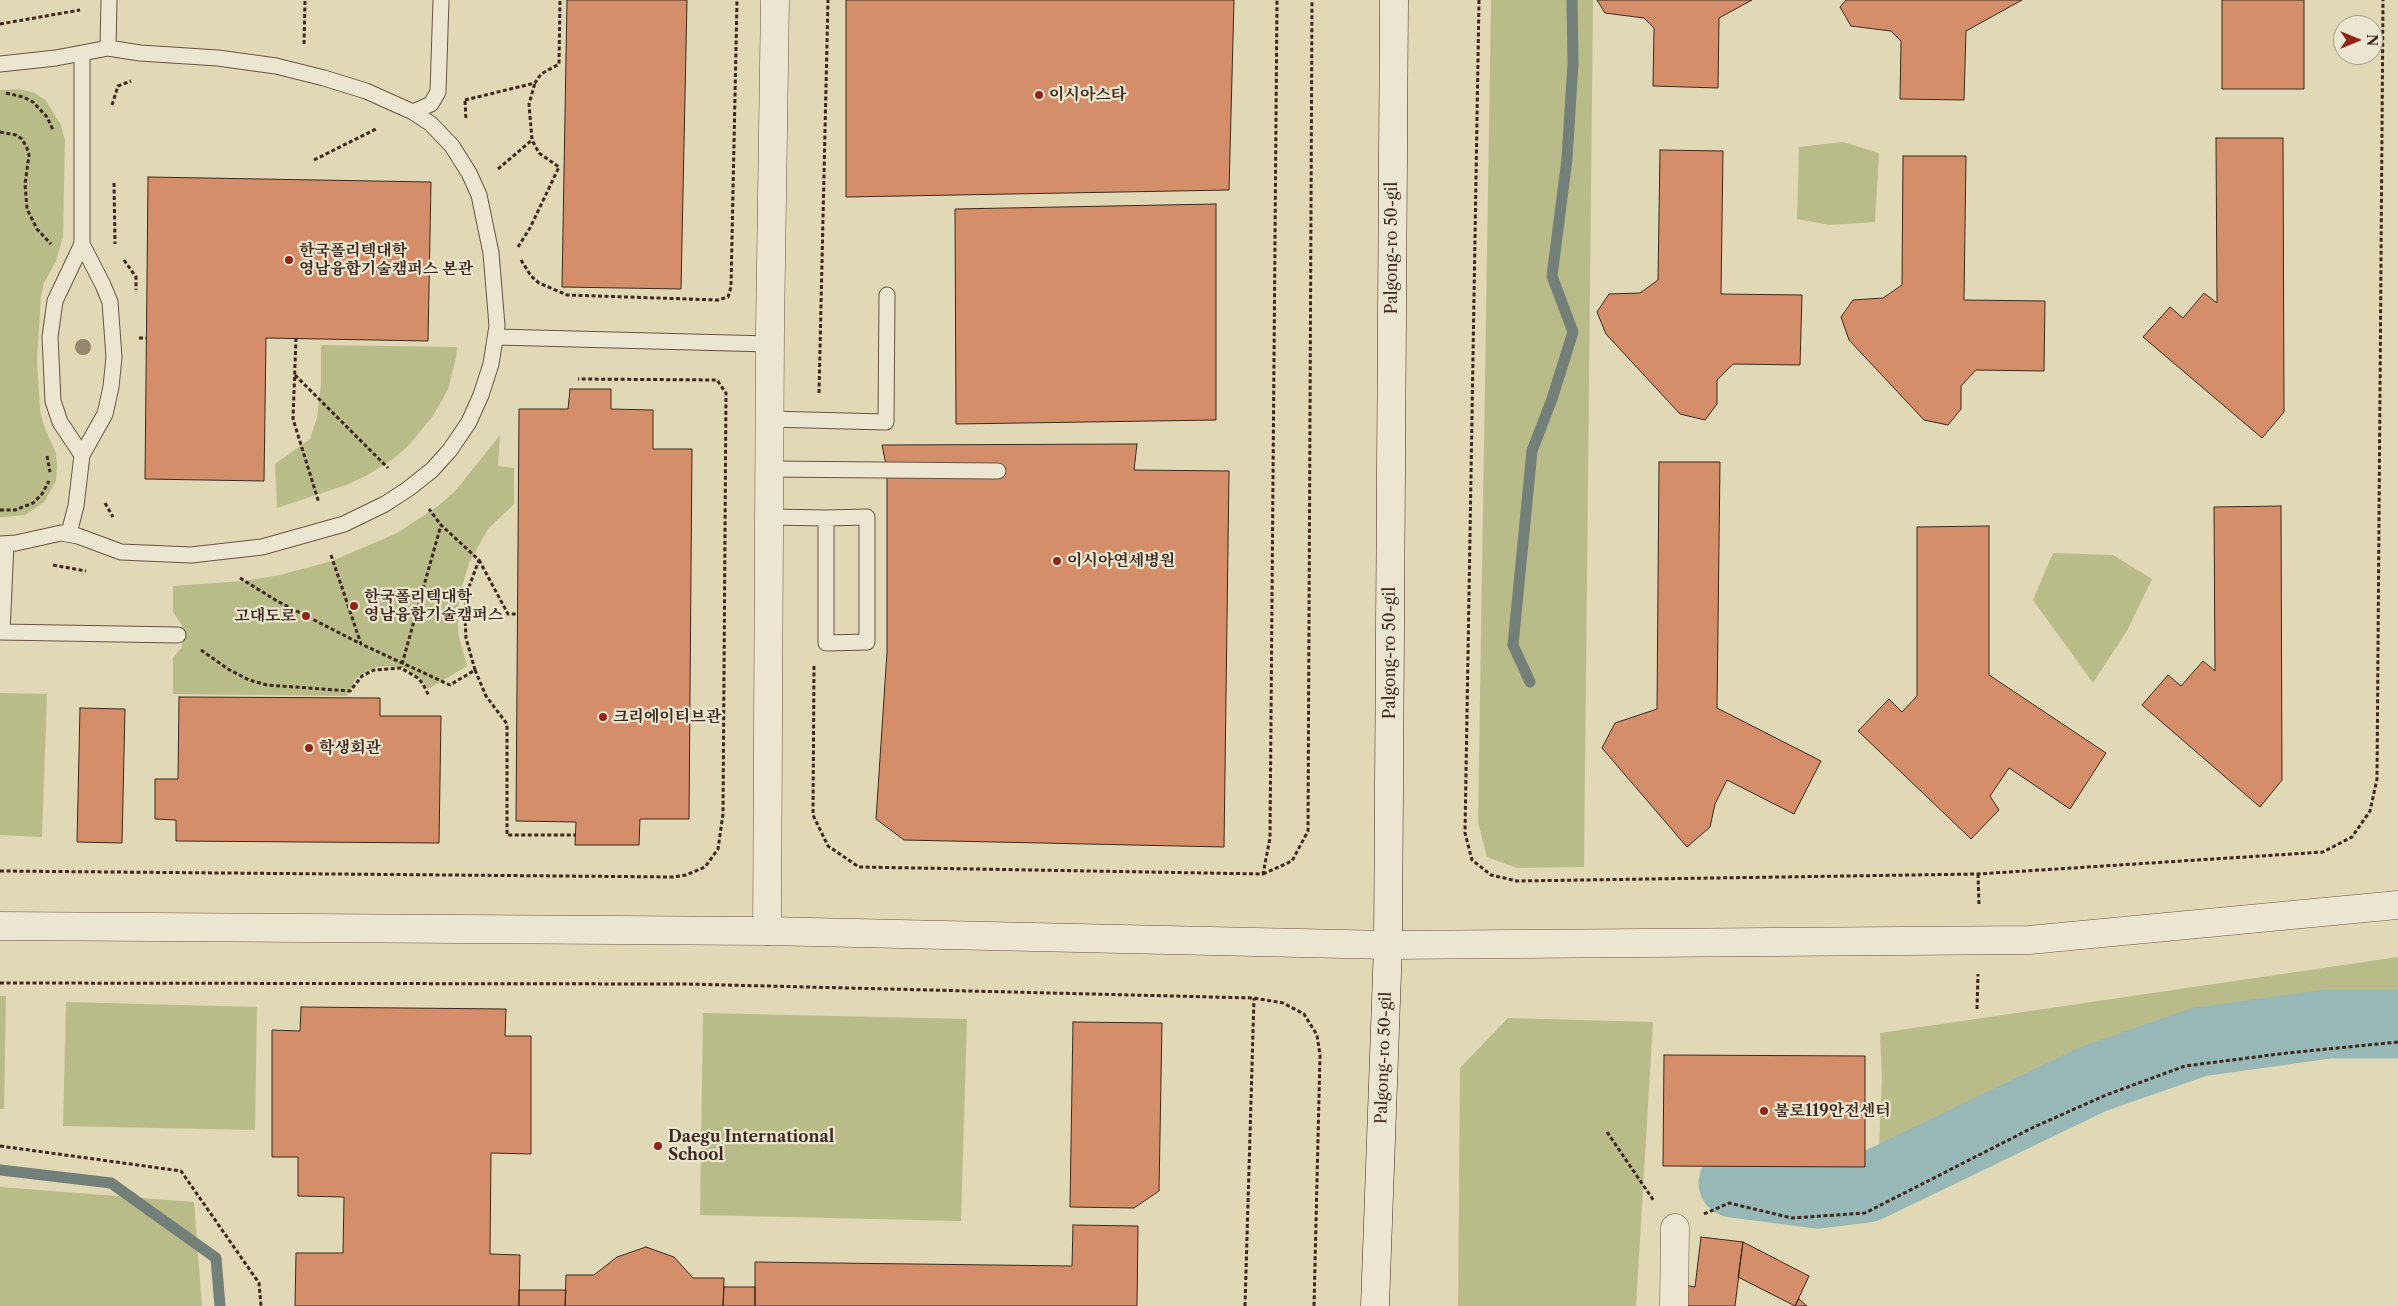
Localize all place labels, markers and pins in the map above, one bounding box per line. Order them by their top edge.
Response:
place label: 이시아스타 [1049,85,1126,105]
marker: 이시아스타 [1033,89,1045,101]
place label: 한국폴리텍대학 영남융합기술캠퍼스 본관 [299,241,473,279]
marker: 한국폴리텍대학 영남융합기술캠퍼스 본관 [283,254,295,266]
place label: 이시아연세병원 [1067,551,1175,571]
marker: 이시아연세병원 [1051,555,1063,567]
place label: 한국폴리텍대학 영남융합기술캠퍼스 [364,587,503,625]
marker: 한국폴리텍대학 영남융합기술캠퍼스 [348,600,360,612]
place label: 고대도로 [234,606,296,626]
marker: 고대도로 [300,610,312,622]
place label: 크리에이티브관 [613,707,721,727]
marker: 크리에이티브관 [597,711,609,723]
place label: 학생회관 [319,738,381,758]
marker: 학생회관 [303,742,315,754]
place label: 불로119안전센터 [1774,1101,1891,1121]
marker: 불로119안전센터 [1758,1105,1770,1117]
place label: Daegu International School [668,1127,834,1165]
marker: Daegu International School [652,1140,664,1152]

